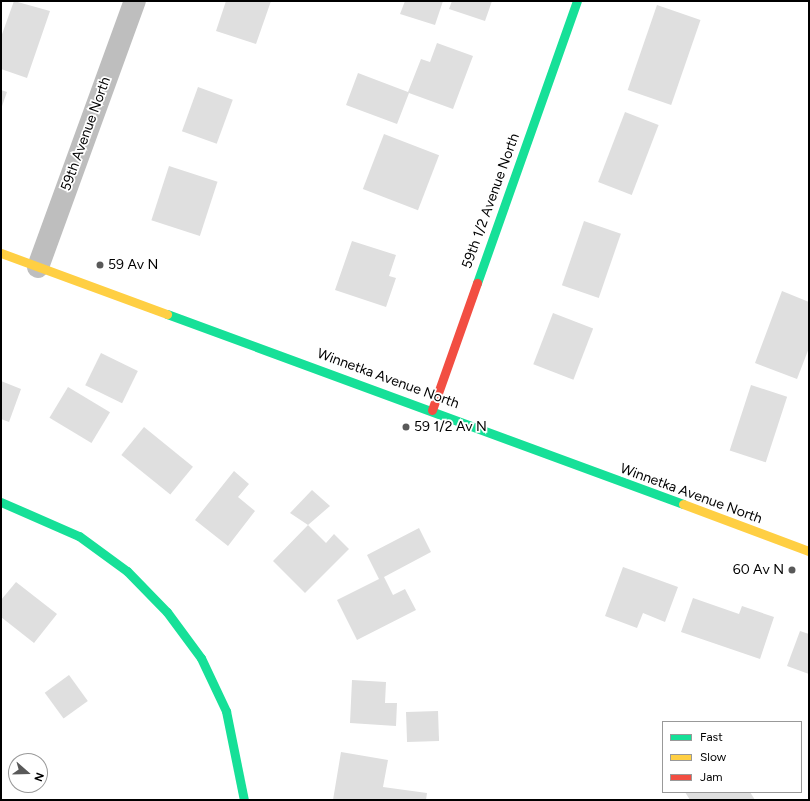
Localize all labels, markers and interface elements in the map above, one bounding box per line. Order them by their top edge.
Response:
street label: 59th Avenue North [58,75,114,193]
street label: 59th 1/2 Avenue North [459,131,523,271]
place label: 59 Av N [108,257,158,273]
marker: 59 Av N [95,260,105,270]
street label: Winnetka Avenue North [315,345,461,413]
place label: 59 1/2 Av N [414,419,487,435]
marker: 59 1/2 Av N [401,422,411,432]
street label: Winnetka Avenue North [618,460,764,528]
place label: 60 Av N [733,562,784,578]
marker: 60 Av N [787,565,797,575]
legend [662,721,802,793]
text: Fast [700,730,723,744]
text: Slow [700,750,726,764]
north arrow [8,753,48,793]
text: Jam [700,770,723,784]
text: N [31,771,46,783]

